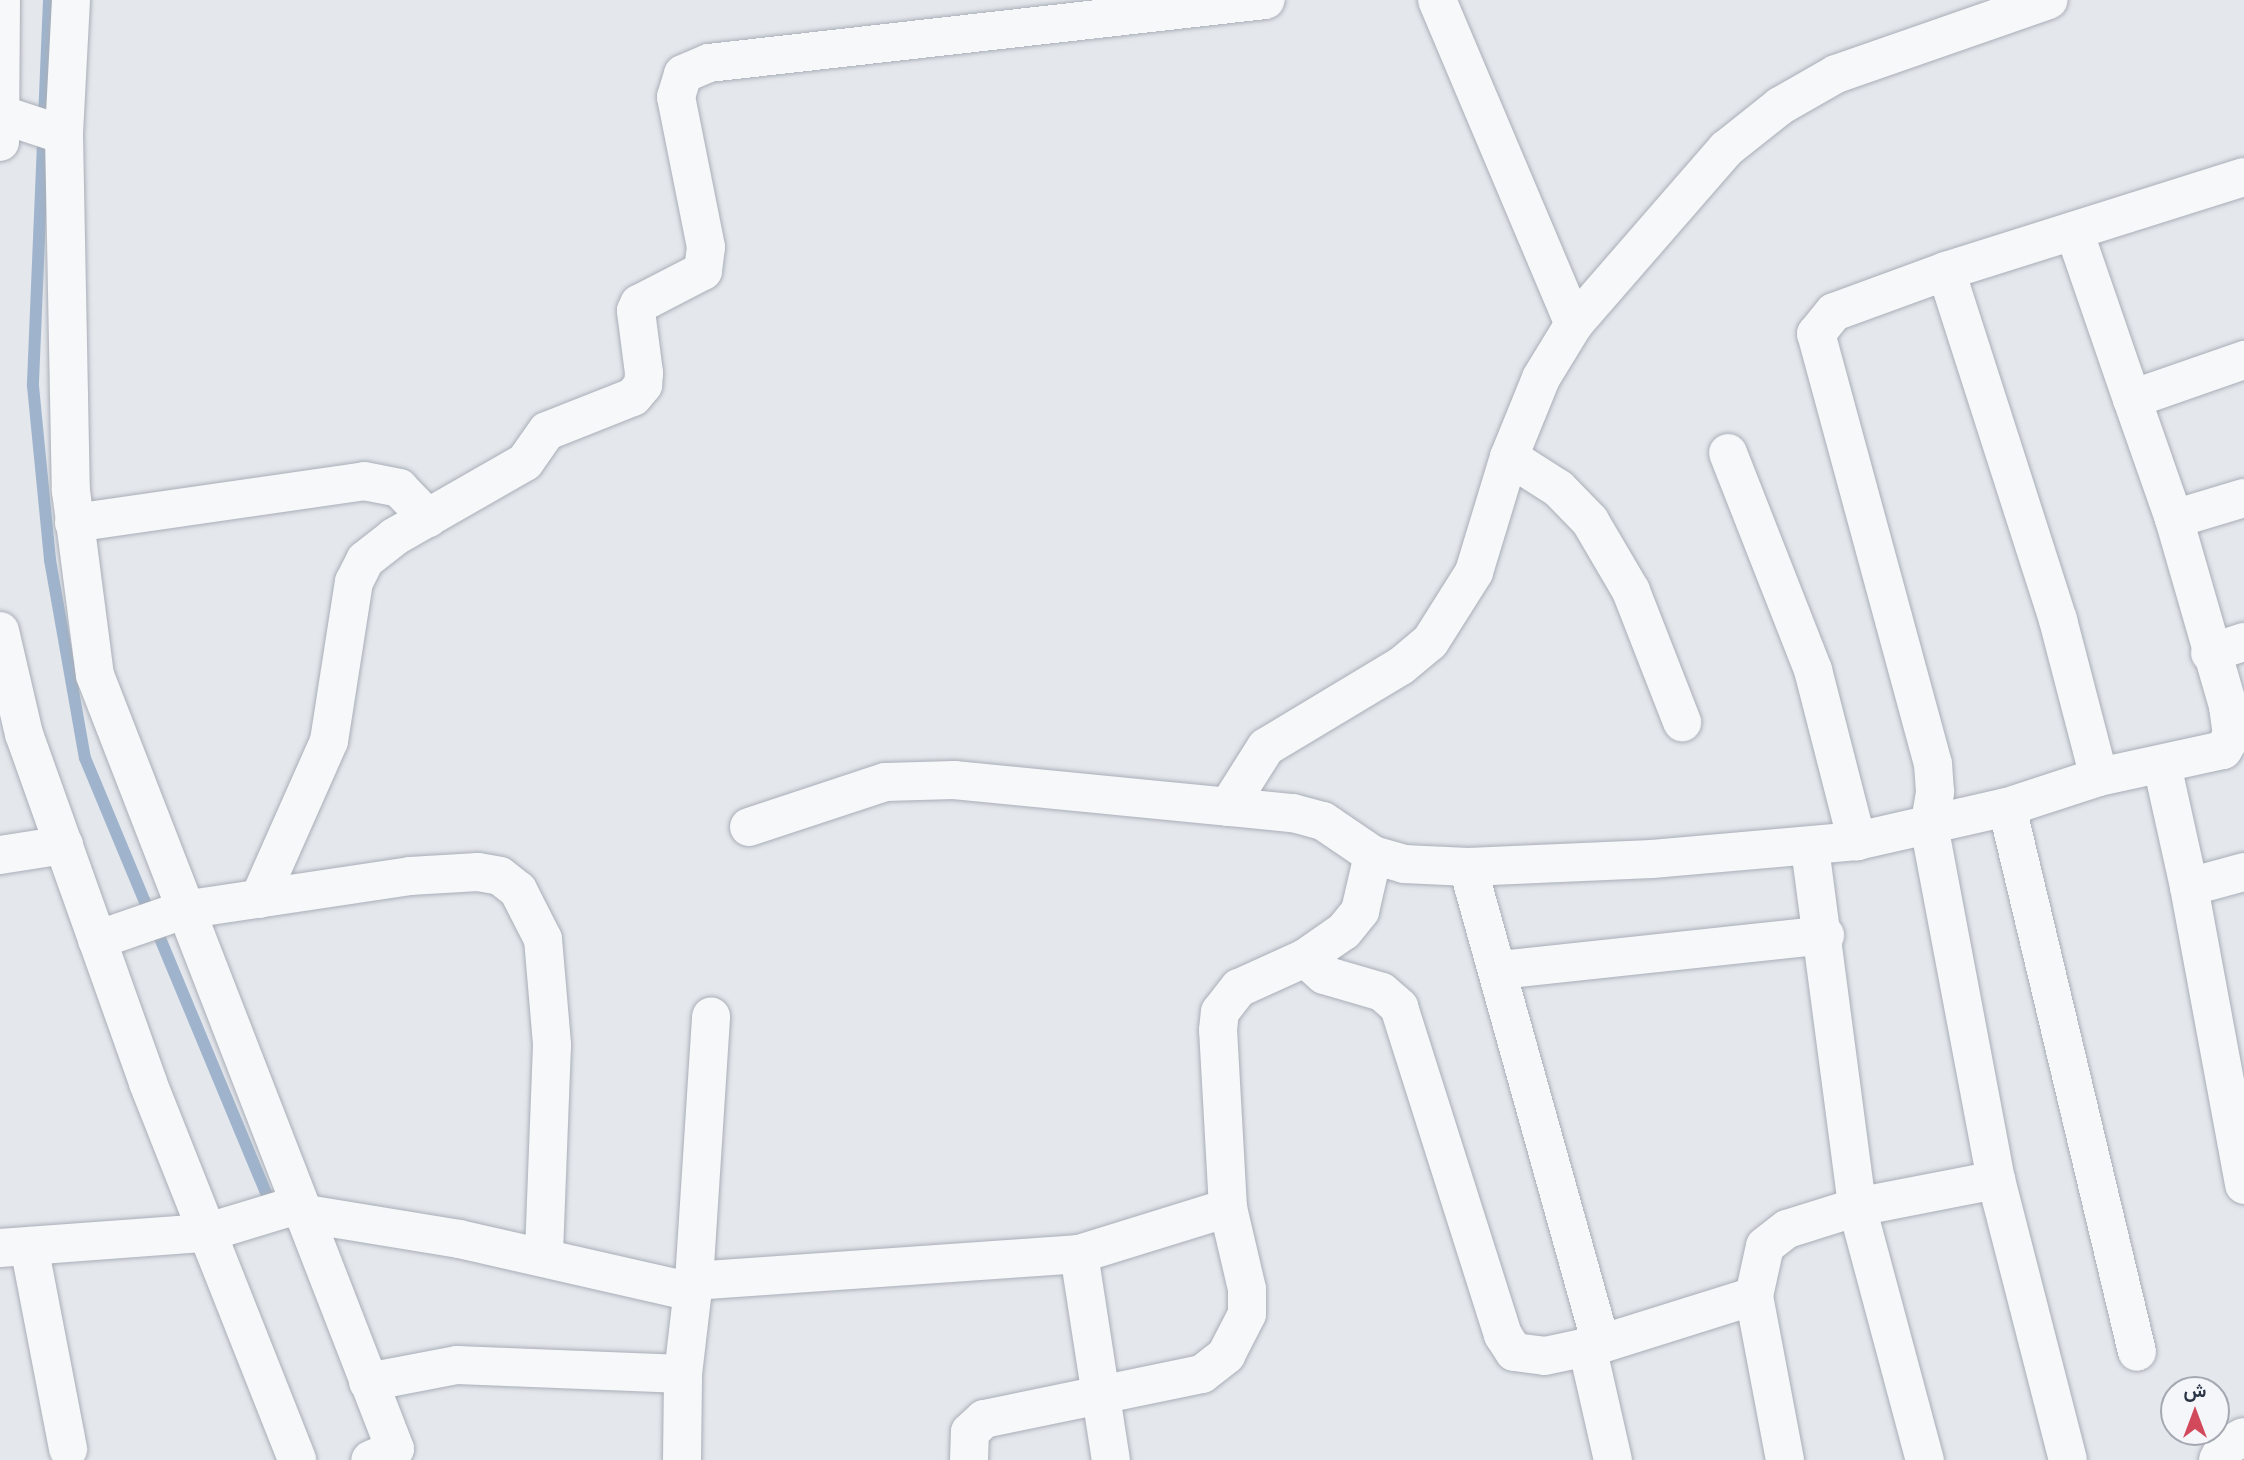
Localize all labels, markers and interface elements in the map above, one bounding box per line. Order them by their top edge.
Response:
north arrow [2160,1376,2230,1446]
text: ش [2184,1380,2206,1403]

